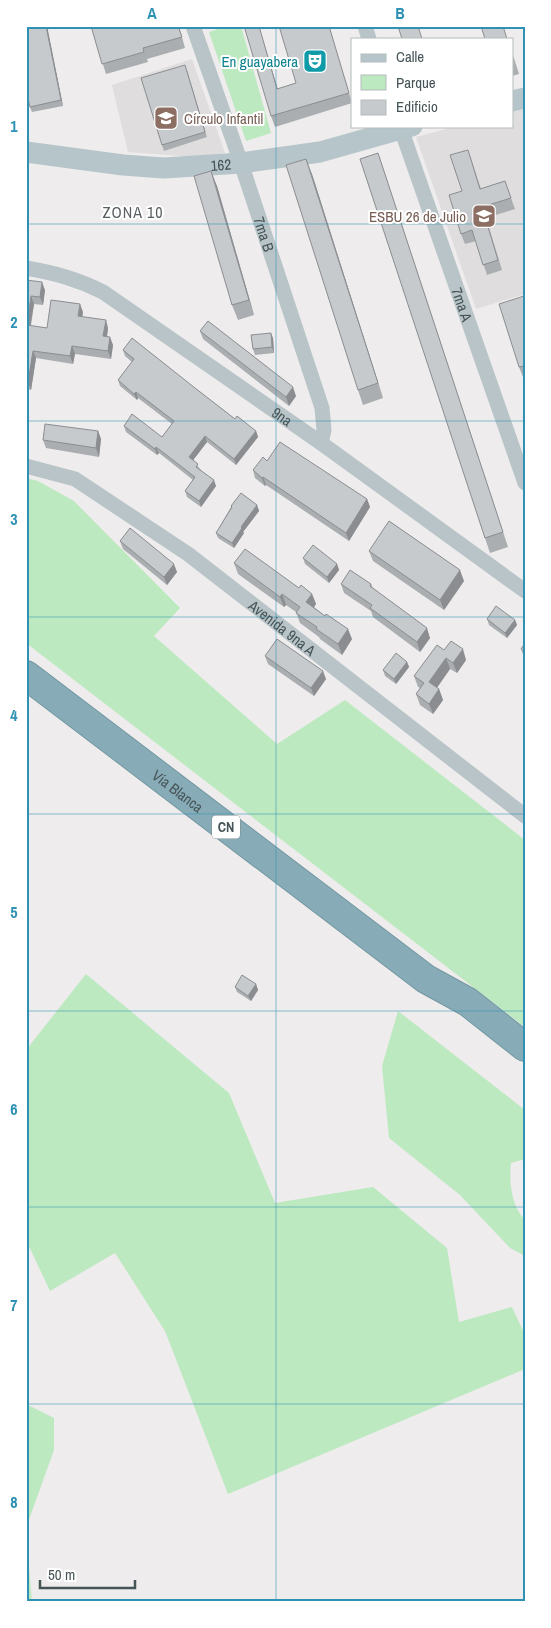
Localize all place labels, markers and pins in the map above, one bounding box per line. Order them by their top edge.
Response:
theatre icon: En guayabera [302,48,328,74]
place label: En guayabera [221,51,298,72]
school or university icon: Círculo Infantil [153,105,179,131]
place label: Círculo Infantil [184,108,263,129]
school or university icon: ESBU 26 de Julio [471,203,497,229]
place label: ESBU 26 de Julio [369,206,466,227]

